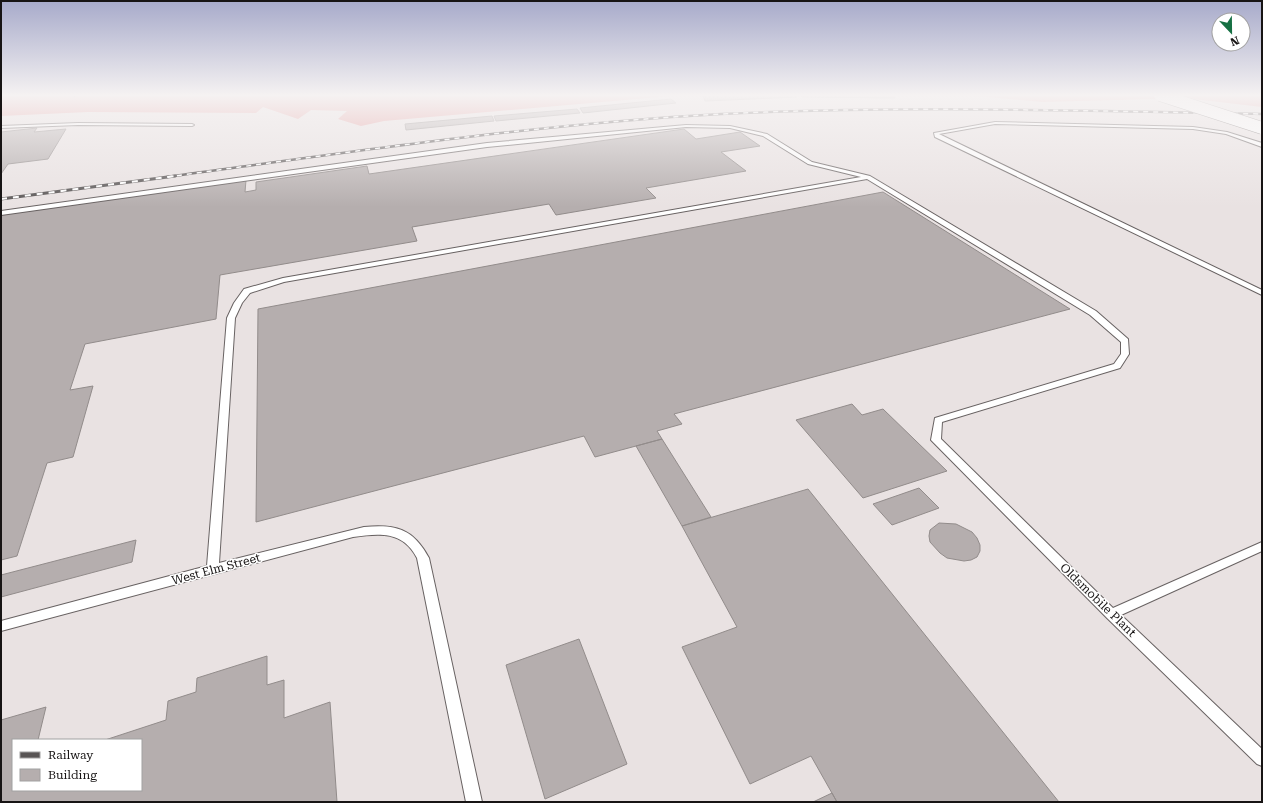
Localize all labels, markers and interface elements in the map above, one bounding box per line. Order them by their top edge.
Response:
north arrow [1211,12,1251,52]
text: N [1228,33,1241,49]
street label: West Elm Street [170,550,262,588]
street label: Oldsmobile Plant [1057,560,1139,640]
legend [12,739,142,791]
text: Railway [48,748,94,762]
text: Building [48,768,97,782]

